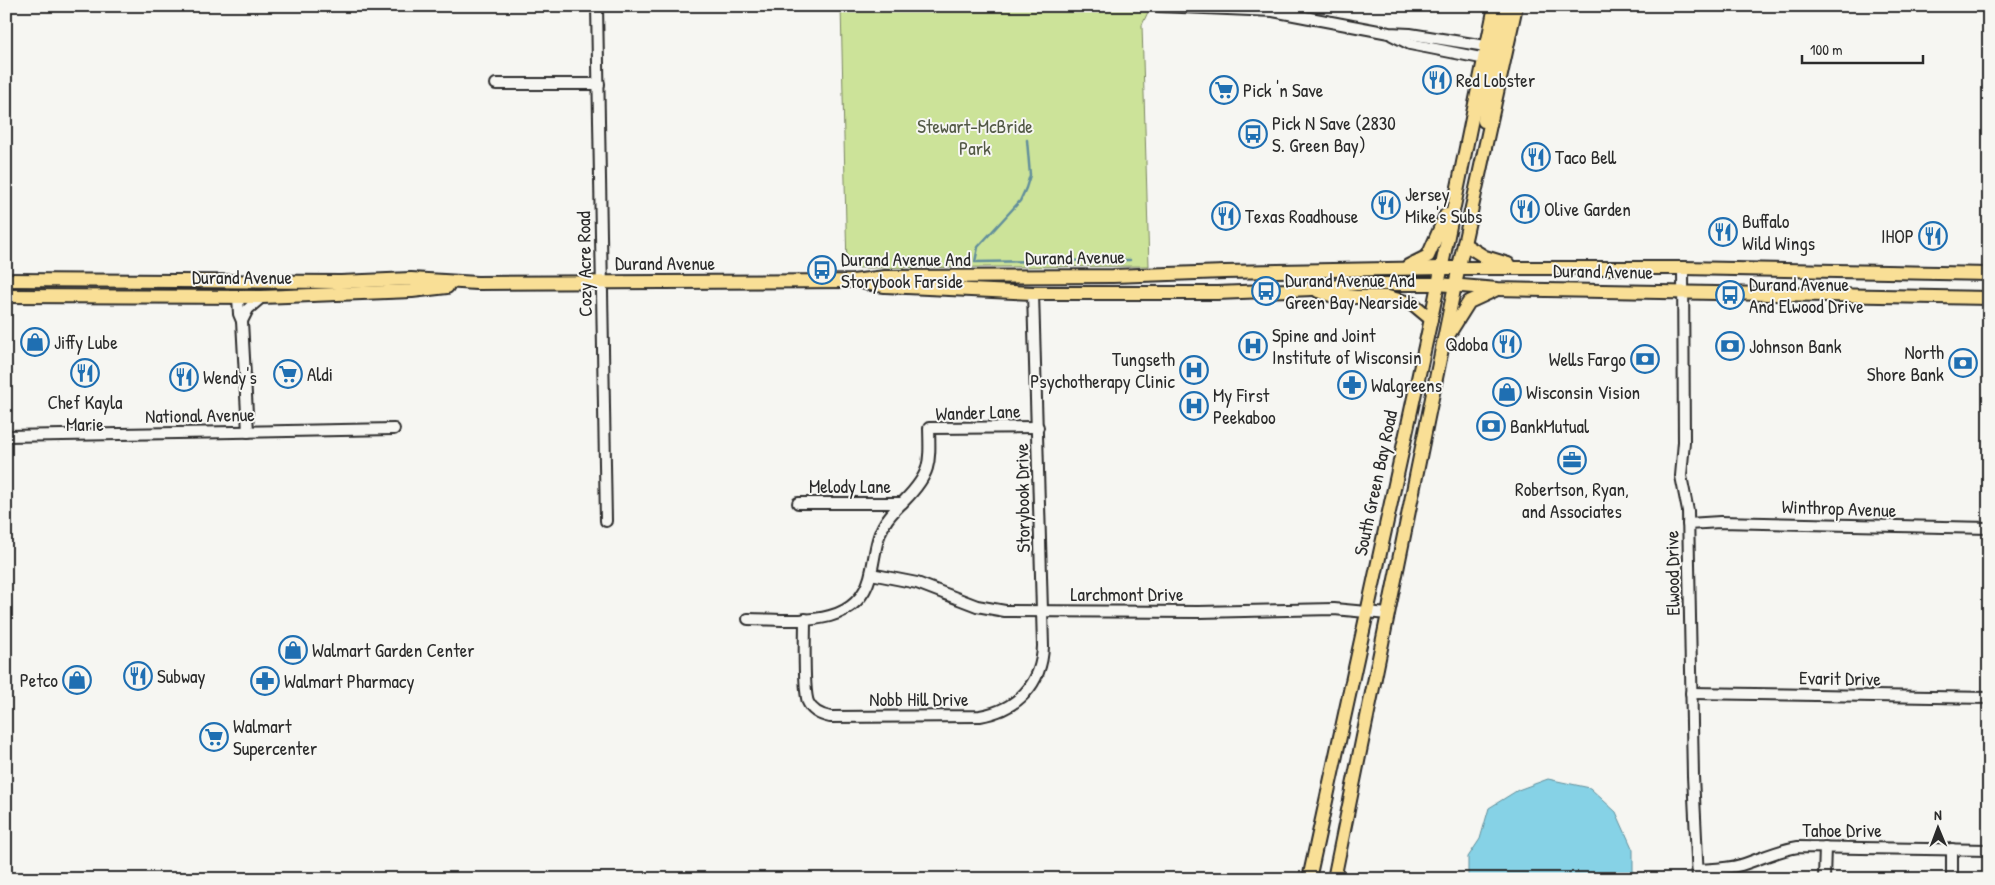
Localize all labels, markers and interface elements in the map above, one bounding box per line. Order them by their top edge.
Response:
scale bar [1802,32,1924,64]
text: 100 m [1810,39,1843,60]
restaurant icon: Red Lobster [1422,65,1452,95]
place label: Red Lobster [1456,67,1536,93]
supermarket icon: Pick 'n Save [1209,75,1239,105]
place label: Pick 'n Save [1243,77,1324,103]
place label: Pick N Save (2830 S. Green Bay) [1272,110,1396,158]
park label: Stewart-McBride Park [917,113,1033,161]
bus stop icon: Pick N Save (2830 S. Green Bay) [1238,119,1268,149]
restaurant icon: Taco Bell [1521,142,1551,172]
place label: Taco Bell [1555,144,1617,170]
place label: Jersey Mike's Subs [1405,181,1482,229]
restaurant icon: Jersey Mike's Subs [1371,190,1401,220]
restaurant icon: Olive Garden [1510,194,1540,224]
place label: Olive Garden [1544,196,1631,222]
restaurant icon: Texas Roadhouse [1211,201,1241,231]
place label: Texas Roadhouse [1245,203,1359,229]
place label: Buffalo Wild Wings [1742,208,1815,256]
street label: Cozy Acre Road [570,210,598,317]
restaurant icon: Buffalo Wild Wings [1708,217,1738,247]
restaurant icon: IHOP [1918,221,1948,251]
place label: IHOP [1881,223,1914,249]
street label: Durand Avenue [1025,243,1126,271]
place label: Durand Avenue And Storybook Farside [841,246,971,294]
street label: Durand Avenue [615,250,715,276]
bus stop icon: Durand Avenue And Storybook Farside [807,255,837,285]
street label: Durand Avenue [1553,257,1654,285]
street label: Durand Avenue [192,264,292,290]
place label: Durand Avenue And Green Bay Nearside [1285,267,1418,315]
place label: Durand Avenue And Elwood Drive [1749,271,1864,319]
bus stop icon: Durand Avenue And Green Bay Nearside [1251,276,1281,306]
bus stop icon: Durand Avenue And Elwood Drive [1715,280,1745,310]
place label: Spine and Joint Institute of Wisconsin [1272,322,1422,370]
shop icon: Jiffy Lube [20,327,50,357]
place label: Jiffy Lube [54,329,118,355]
restaurant icon: Qdoba [1492,329,1522,359]
hospital icon: Spine and Joint Institute of Wisconsin [1238,331,1268,361]
place label: Qdoba [1445,331,1489,357]
bank icon: Johnson Bank [1715,331,1745,361]
place label: Johnson Bank [1749,333,1842,359]
place label: North Shore Bank [1867,339,1944,387]
bank icon: Wells Fargo [1630,344,1660,374]
place label: Tungseth Psychotherapy Clinic [1030,346,1176,394]
place label: Wells Fargo [1549,346,1626,372]
bank icon: North Shore Bank [1948,348,1978,378]
hospital icon: Tungseth Psychotherapy Clinic [1179,355,1209,385]
restaurant icon: Chef Kayla Marie [70,358,100,388]
supermarket icon: Aldi [273,359,303,389]
place label: Aldi [307,361,333,387]
restaurant icon: Wendy's [169,362,199,392]
place label: Wendy's [203,364,257,390]
pharmacy icon: Walgreens [1337,370,1367,400]
place label: Walgreens [1371,372,1442,398]
shop icon: Wisconsin Vision [1492,377,1522,407]
place label: Wisconsin Vision [1526,379,1640,405]
place label: My First Peekaboo [1213,382,1276,430]
place label: Chef Kayla Marie [47,389,123,437]
hospital icon: My First Peekaboo [1179,391,1209,421]
street label: Wander Lane [935,398,1021,426]
street label: National Avenue [145,401,255,429]
street label: South Green Bay Road [1347,407,1403,558]
bank icon: BankMutual [1476,411,1506,441]
place label: BankMutual [1510,413,1590,439]
street label: Storybook Drive [1008,443,1036,553]
office icon: Robertson, Ryan, and Associates [1557,445,1587,475]
street label: Melody Lane [809,473,891,499]
place label: Robertson, Ryan, and Associates [1515,476,1629,524]
street label: Winthrop Avenue [1781,493,1897,523]
street label: Elwood Drive [1658,530,1686,616]
street label: Larchmont Drive [1070,581,1184,607]
shop icon: Walmart Garden Center [278,635,308,665]
place label: Walmart Garden Center [312,637,475,663]
restaurant icon: Subway [123,661,153,691]
place label: Subway [157,663,205,689]
street label: Evarit Drive [1799,664,1881,692]
shop icon: Petco [62,665,92,695]
pharmacy icon: Walmart Pharmacy [250,666,280,696]
place label: Petco [20,667,58,693]
place label: Walmart Pharmacy [284,668,414,694]
street label: Nobb Hill Drive [869,686,969,712]
place label: Walmart Supercenter [233,713,318,761]
supermarket icon: Walmart Supercenter [199,722,229,752]
north arrow [1912,802,1962,852]
text: N [1934,805,1942,824]
street label: Tahoe Drive [1802,817,1882,843]

